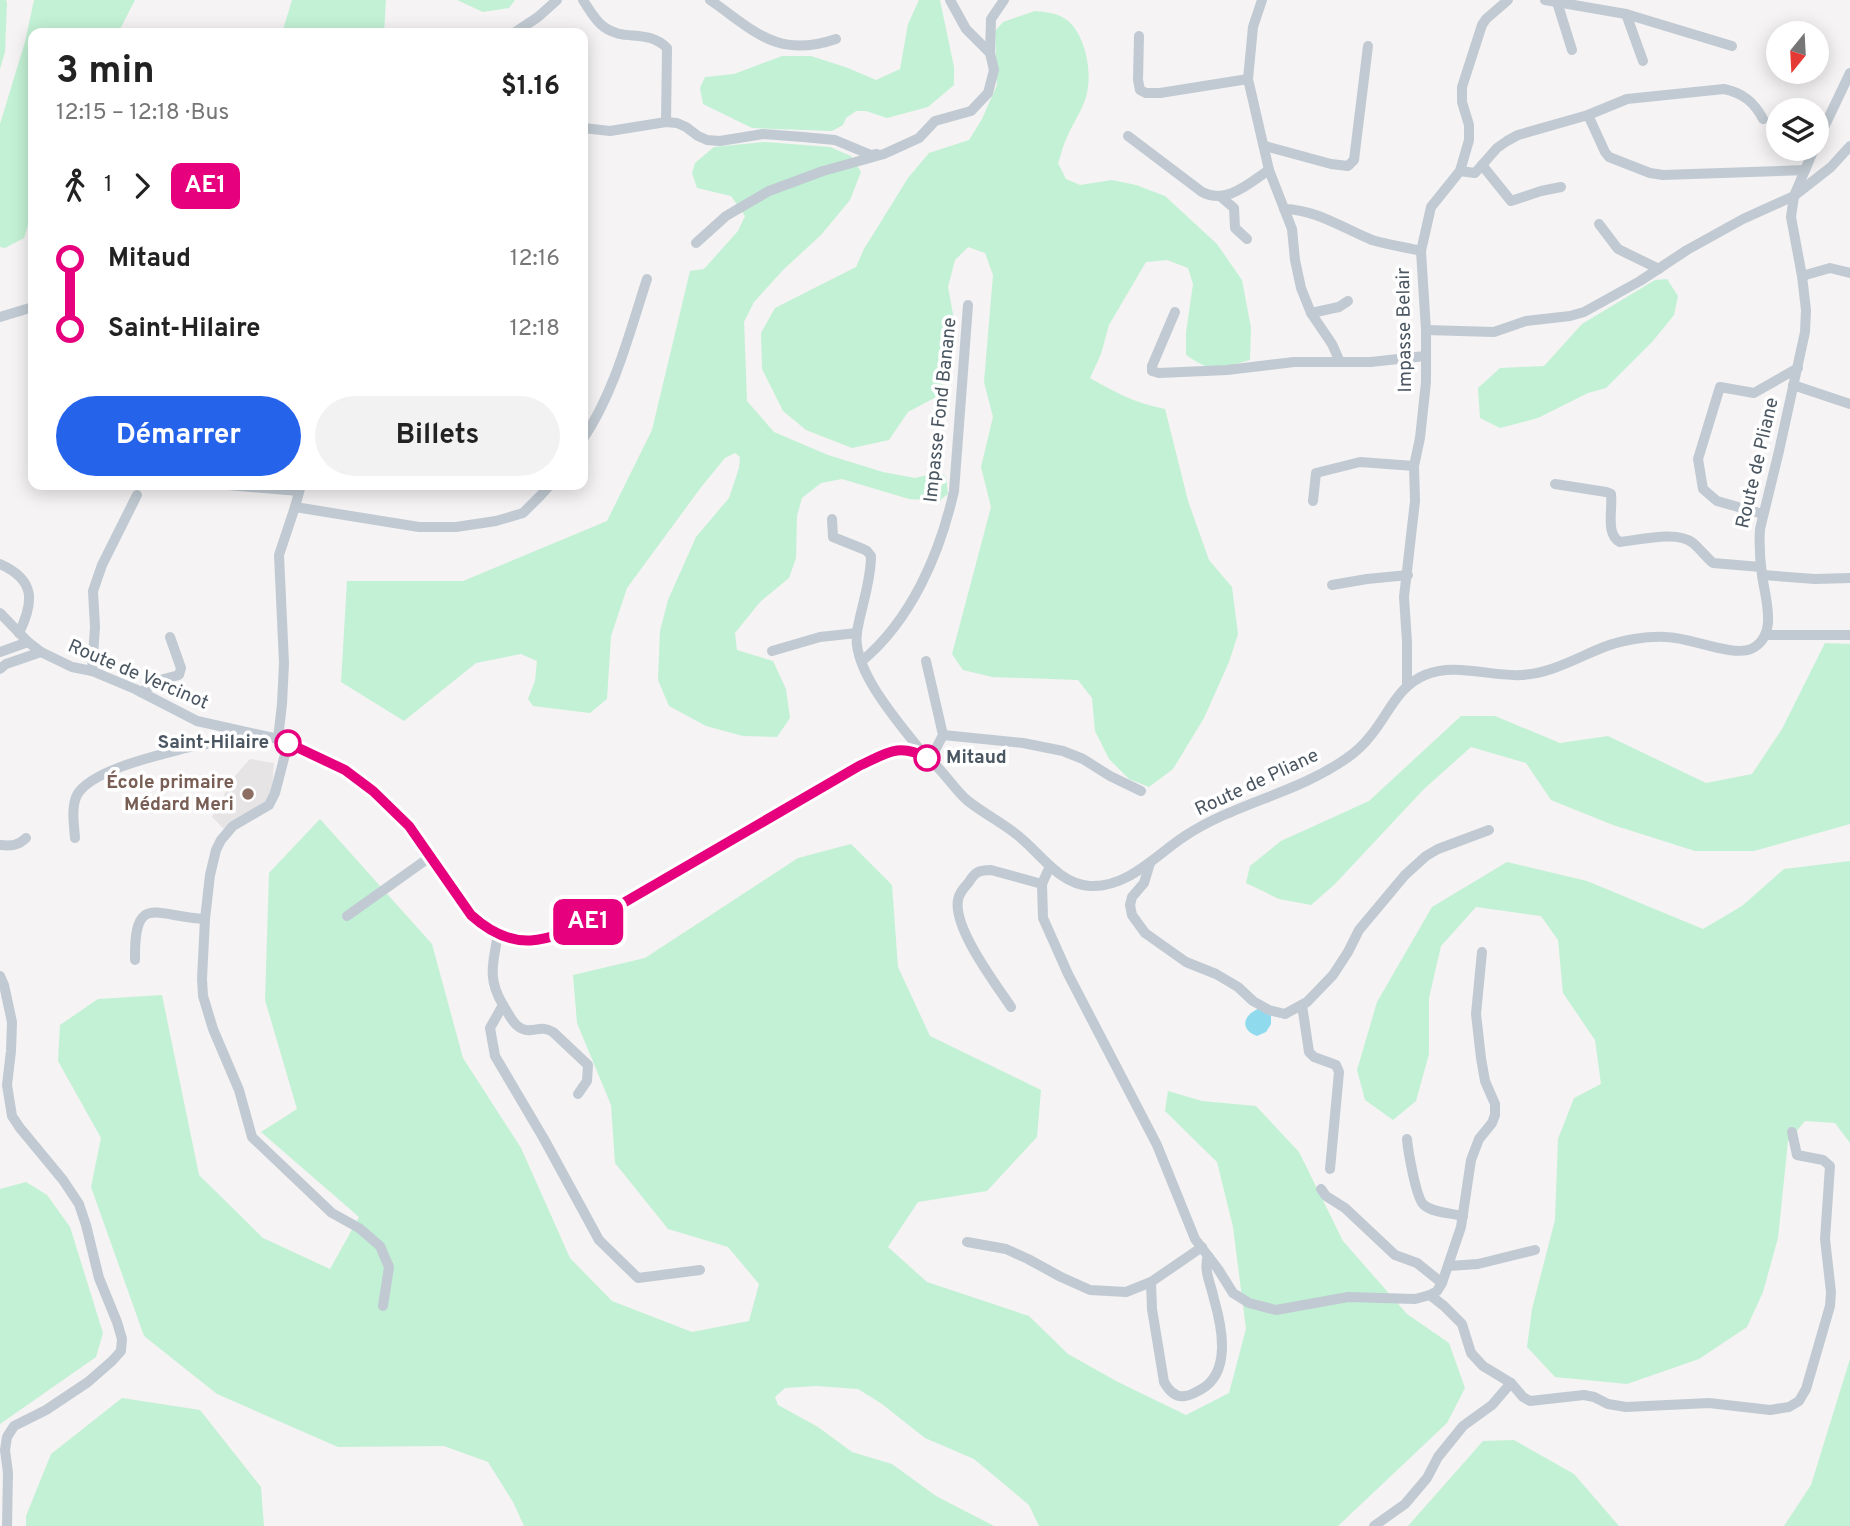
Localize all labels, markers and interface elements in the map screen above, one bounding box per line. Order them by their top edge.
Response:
north arrow [1766,21,1829,84]
map controls [1766,21,1829,161]
text: 3 min [56,48,155,97]
text: $1.16 [501,71,560,104]
button: layers [1766,98,1829,161]
text: 12:15 – 12:18 · Bus [56,99,229,128]
icon: walk [56,167,94,205]
icon: forward [123,167,161,205]
text: 1 [104,171,113,200]
text: AE1 [185,171,226,201]
text: Mitaud [108,243,191,276]
text: 12:16 [510,245,560,274]
street label: Impasse Belair [1392,267,1418,393]
text: Saint-Hilaire [108,313,261,346]
text: 12:18 [510,315,560,344]
street label: Impasse Fond Banane [919,316,963,504]
street label: Route de Pliane [1731,395,1785,531]
button: Démarrer [56,396,301,476]
button: Billets [315,396,560,476]
street label: Route de Vercinot [64,635,212,715]
marker: Saint-Hilaire [275,730,301,756]
place label: Saint-Hilaire [157,731,269,755]
street label: Route de Pliane [1191,744,1323,822]
marker: Mitaud [914,745,940,771]
place label: Mitaud [946,746,1007,770]
place label: École primaire Médard Meri [106,770,234,817]
marker: École primaire Médard Meri [240,786,256,802]
line badge: AE1 [548,899,628,945]
text: AE1 [567,907,609,937]

